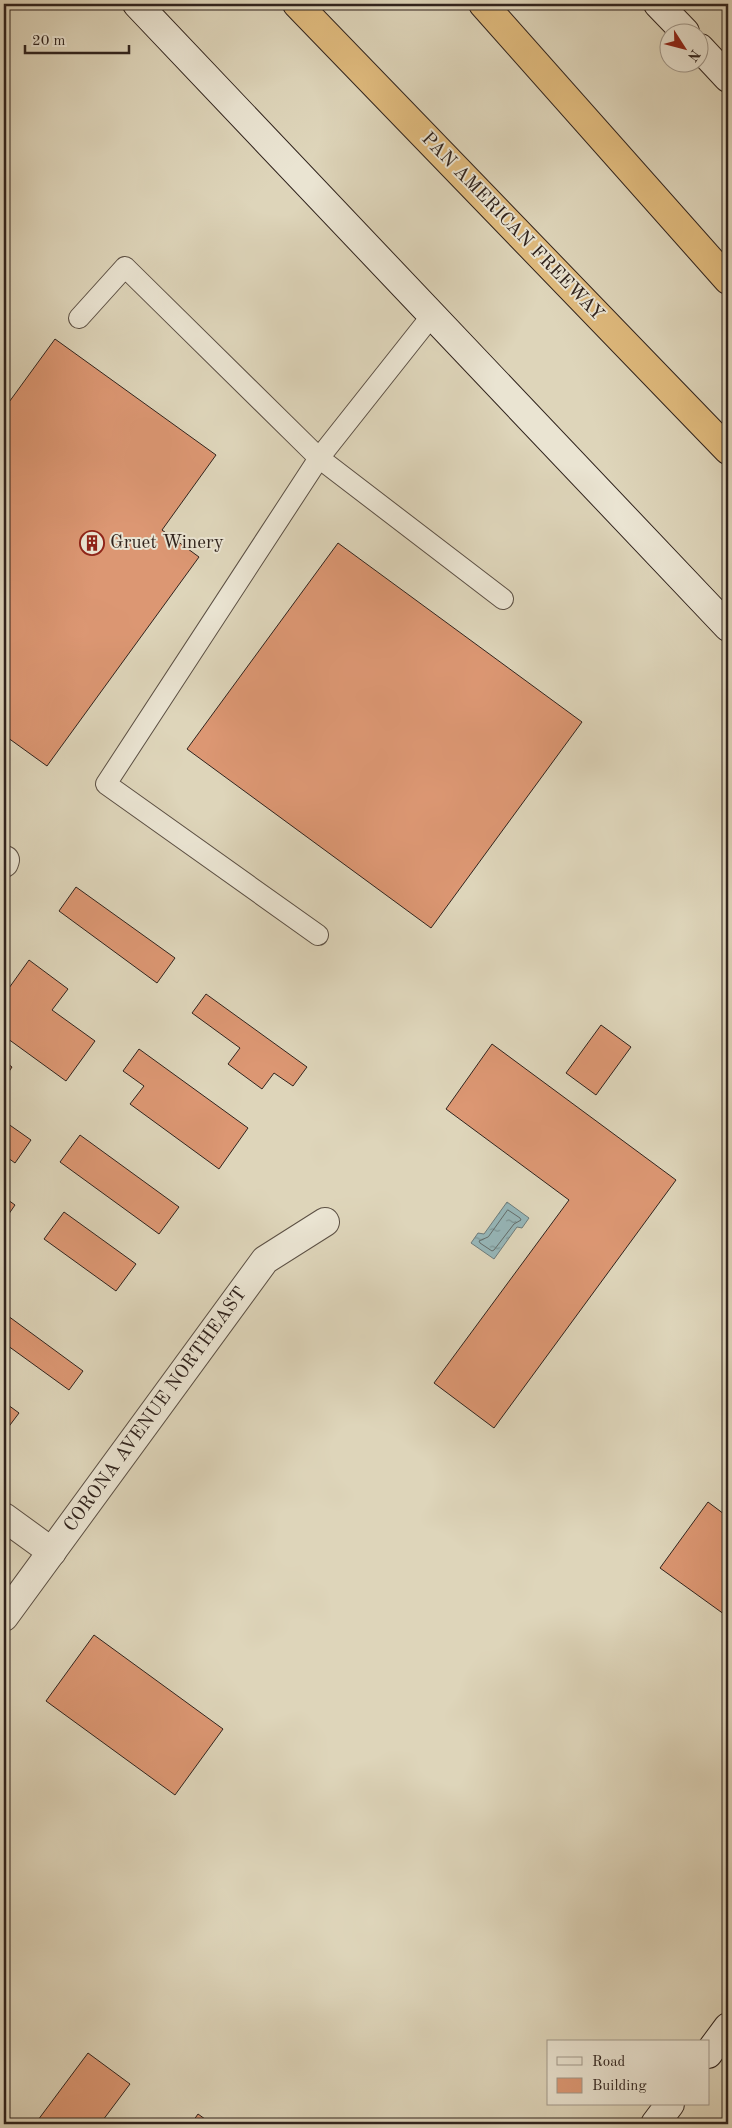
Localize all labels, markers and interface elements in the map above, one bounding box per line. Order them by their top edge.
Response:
scale bar [25,22,129,54]
north arrow [660,22,710,72]
text: 20 m [32,34,66,49]
text: N [685,47,703,64]
street label: PAN AMERICAN FREEWAY [417,129,607,325]
building icon: Gruet Winery [79,530,105,556]
place label: Gruet Winery [110,534,224,553]
street label: CORONA AVENUE NORTHEAST [61,1284,251,1536]
legend [547,2040,710,2106]
text: Road [592,2055,626,2070]
text: Building [592,2079,647,2094]

